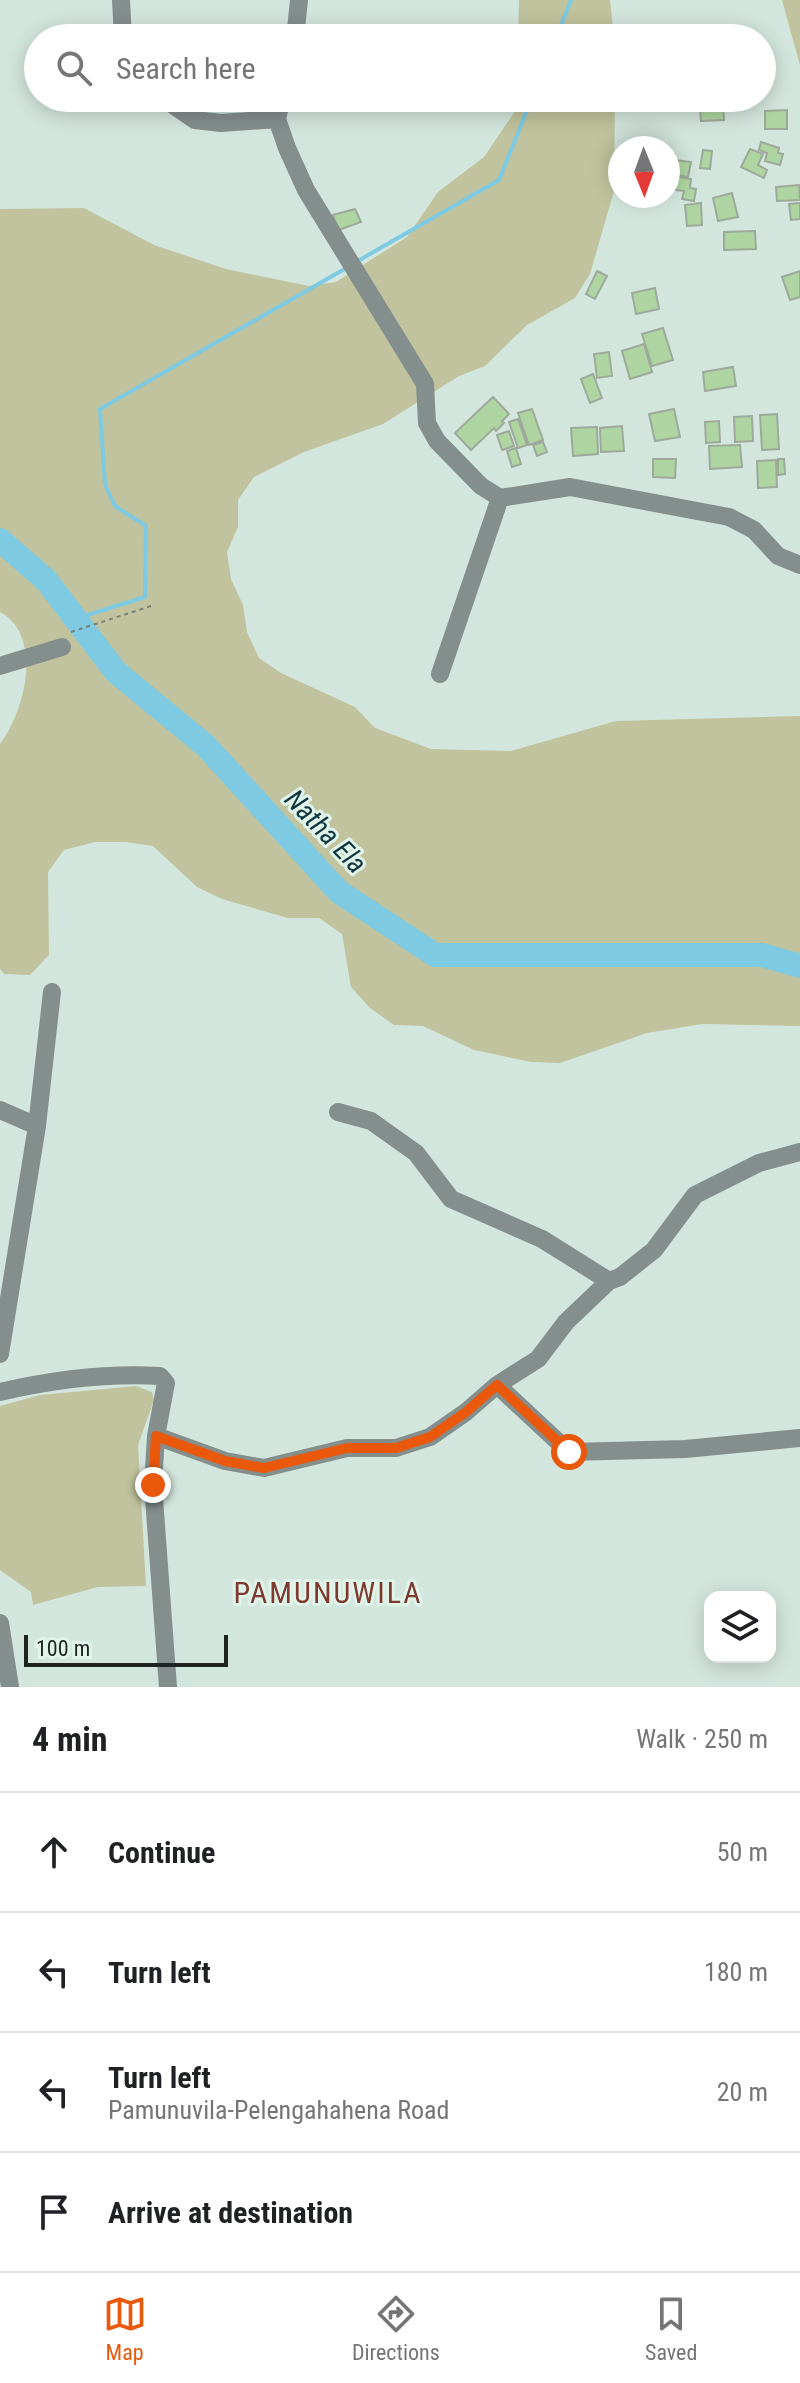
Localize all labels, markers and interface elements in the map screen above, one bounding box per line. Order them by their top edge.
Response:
search box [24,24,776,112]
icon: search [52,46,96,90]
text: Search here [116,51,256,86]
north arrow [608,136,680,208]
water label: Natha Ela [278,783,373,880]
route start [551,1434,587,1470]
route end [135,1467,171,1503]
district label: PAMUNUWILA [233,1575,423,1610]
map controls [704,1591,776,1663]
button: layers [704,1591,776,1663]
scale bar [24,1631,228,1667]
text: 100 m [36,1636,90,1661]
text: 4 min [32,1719,108,1759]
text: Walk · 250 m [636,1724,768,1754]
icon: ahead [32,1830,76,1874]
text: Continue [108,1835,215,1870]
text: 50 m [717,1837,768,1867]
icon: left [32,1950,76,1994]
text: Turn left [108,1955,211,1990]
text: 180 m [704,1957,768,1987]
text: Turn left [108,2060,211,2095]
icon: left [32,2070,76,2114]
text: 20 m [717,2077,768,2107]
text: Pamunuvila-Pelengahahena Road [108,2095,449,2125]
icon: arrive [32,2190,76,2234]
text: Arrive at destination [108,2195,353,2230]
tab: Map [103,2292,147,2365]
tab: Directions [352,2292,440,2365]
tab: Saved [645,2292,697,2365]

